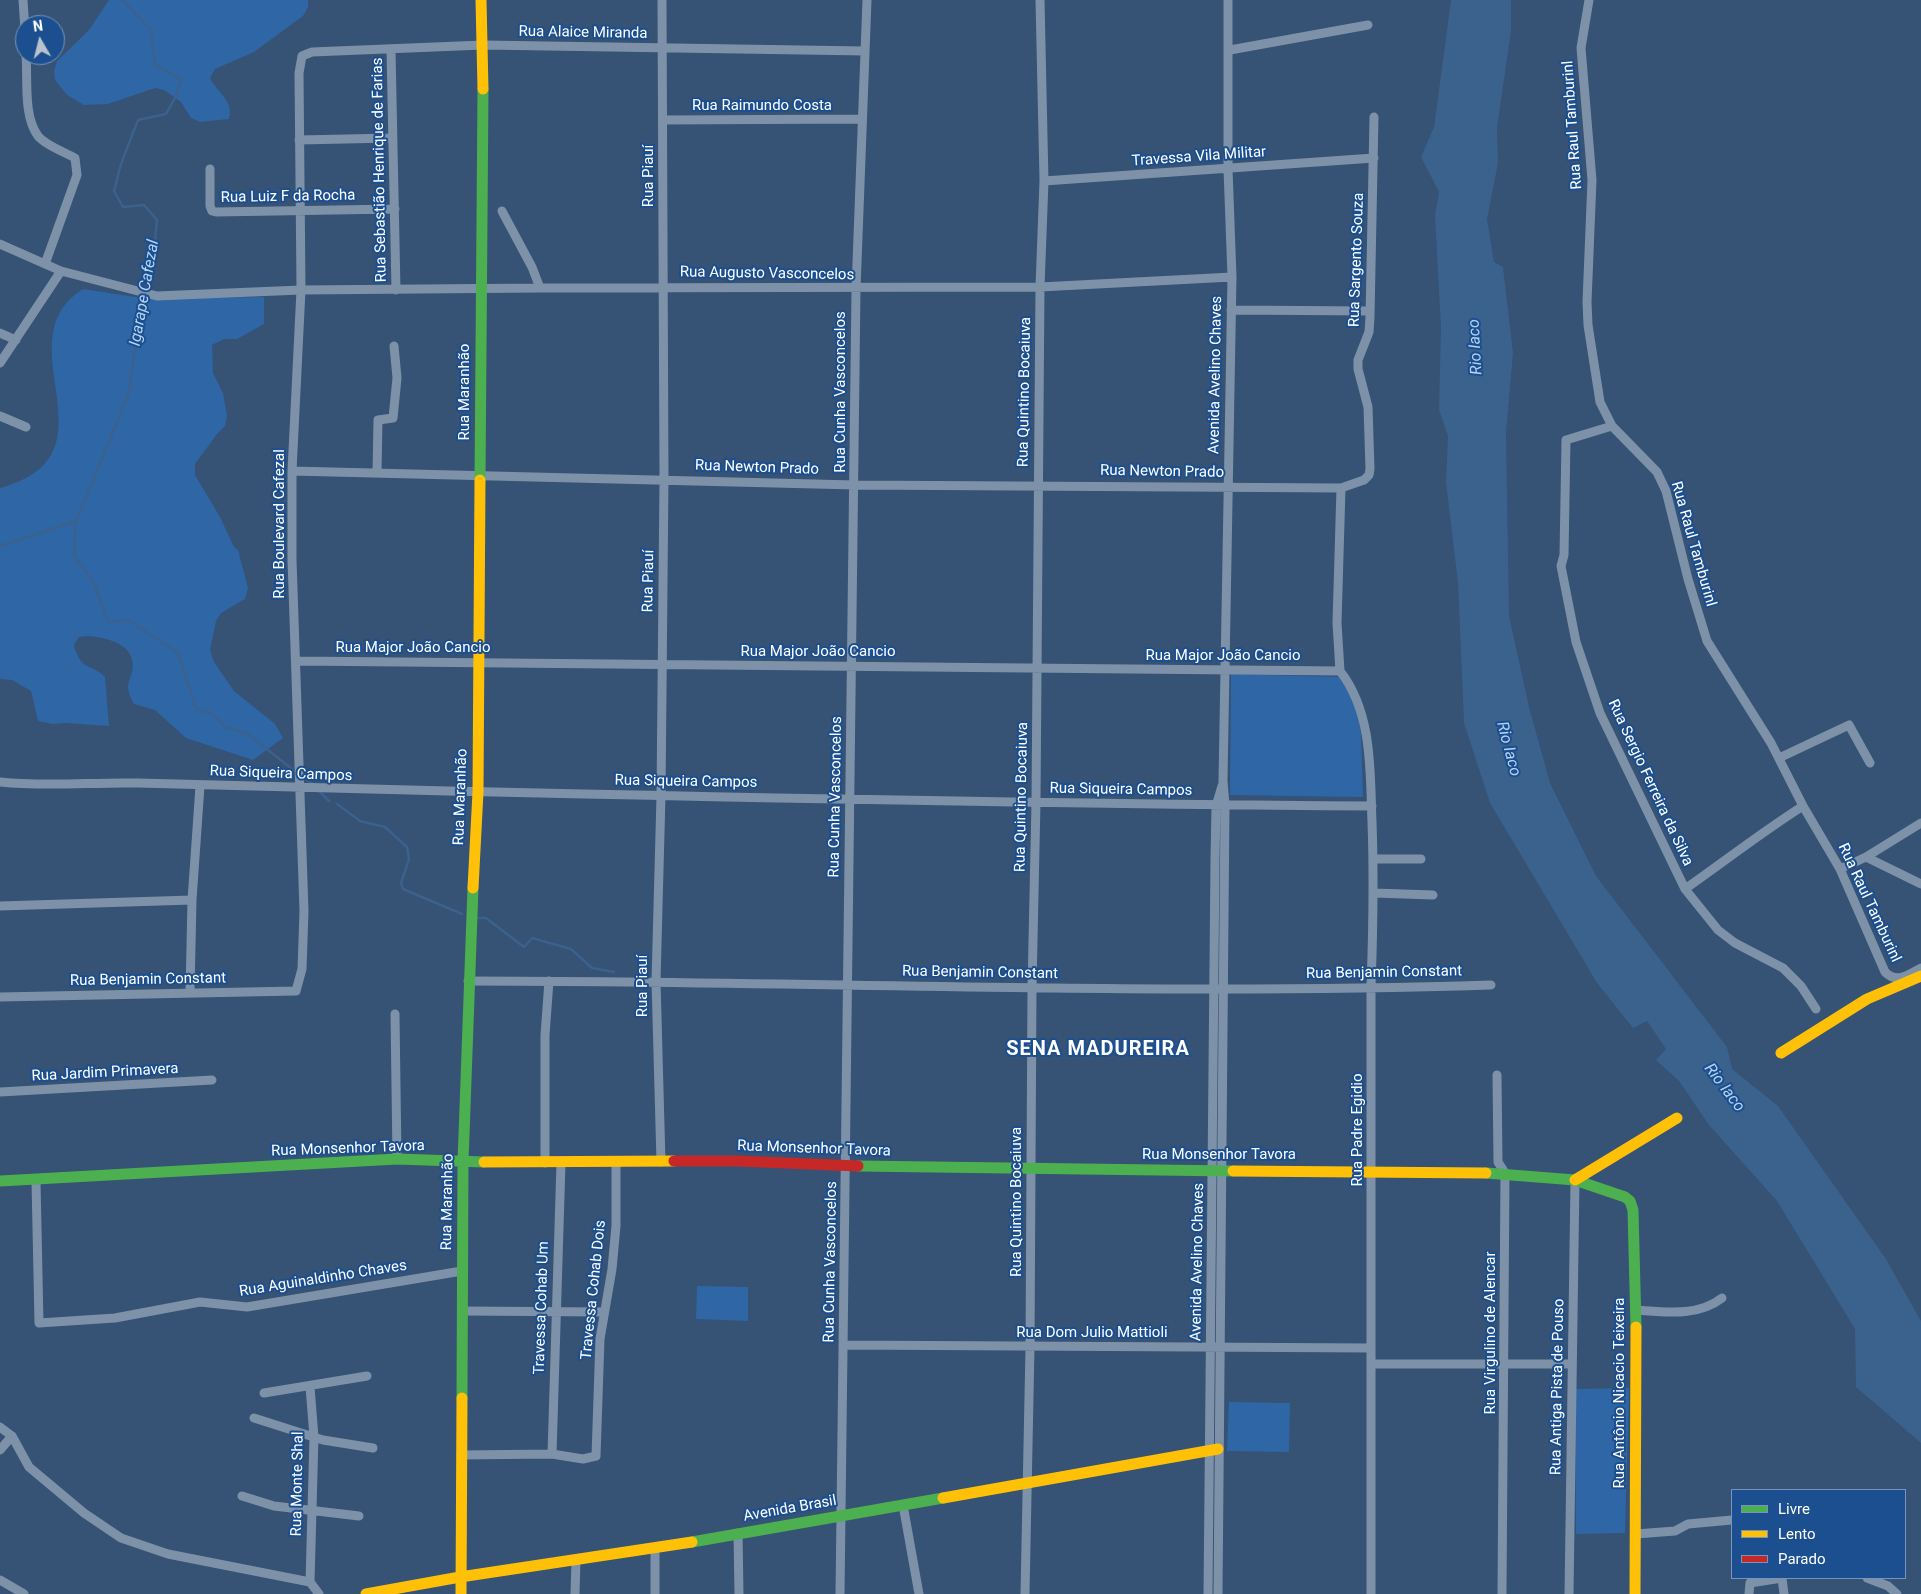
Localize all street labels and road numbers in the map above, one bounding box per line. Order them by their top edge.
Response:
street label: Rua Alaice Miranda [518,23,648,43]
street label: Rua Sebastião Henrique de Farias [369,58,391,282]
street label: Rua Raul Tamburinl [1560,60,1586,190]
street label: Rua Raimundo Costa [692,97,832,115]
street label: Travessa Vila Militar [1131,143,1267,171]
street label: Rua Piauí [640,145,658,207]
street label: Rua Luiz F da Rocha [221,187,355,207]
street label: Rua Sargento Souza [1346,193,1368,327]
street label: Rua Augusto Vasconcelos [680,263,854,285]
street label: Avenida Avelino Chaves [1206,296,1226,454]
street label: Rua Cunha Vasconcelos [832,311,850,473]
street label: Rua Quintino Bocaiuva [1015,317,1035,467]
street label: Rua Maranhão [456,344,474,440]
street label: Rua Boulevard Cafezal [271,449,289,599]
street label: Rua Newton Prado [695,457,819,479]
street label: Rua Newton Prado [1100,462,1224,482]
street label: Rua Raul Tamburinl [1667,479,1719,609]
street label: Rua Piauí [639,550,659,612]
street label: Rua Major João Cancio [335,639,491,657]
street label: Rua Major João Cancio [740,643,896,661]
street label: Rua Major João Cancio [1145,647,1301,665]
street label: Rua Sergio Ferreira da Silva [1603,697,1697,869]
street label: Rua Cunha Vasconcelos [826,716,846,878]
street label: Rua Quintino Bocaiuva [1012,722,1032,872]
street label: Rua Maranhão [450,748,472,846]
street label: Rua Siqueira Campos [209,763,353,785]
street label: Rua Siqueira Campos [614,772,758,792]
street label: Rua Siqueira Campos [1049,780,1193,800]
street label: Rua Raul Tamburinl [1834,841,1904,965]
street label: Rua Piauí [634,955,652,1017]
street label: Rua Benjamin Constant [902,963,1058,983]
street label: Rua Benjamin Constant [1306,963,1462,983]
street label: Rua Benjamin Constant [70,970,226,990]
street label: Rua Jardim Primavera [31,1060,179,1086]
street label: Rua Padre Egidio [1349,1073,1367,1187]
street label: Rua Quintino Bocaiuva [1008,1127,1026,1277]
street label: Rua Monsenhor Tavora [271,1137,425,1161]
street label: Rua Monsenhor Tavora [737,1137,891,1161]
street label: Rua Monsenhor Tavora [1142,1146,1296,1164]
street label: Rua Maranhão [438,1153,458,1251]
street label: Rua Cunha Vasconcelos [821,1181,841,1343]
street label: Avenida Avelino Chaves [1188,1183,1208,1341]
street label: Travessa Cohab Dois [578,1219,610,1361]
street label: Travessa Cohab Um [531,1241,553,1375]
street label: Rua Virgulino de Alencar [1482,1252,1500,1414]
street label: Rua Aguinaldinho Chaves [238,1257,408,1301]
street label: Rua Antônio Nicacio Teixeira [1611,1298,1629,1488]
street label: Rua Antiga Pista de Pouso [1547,1299,1569,1475]
street label: Rua Dom Julio Mattioli [1016,1324,1168,1342]
street label: Rua Monte Shal [288,1431,308,1537]
street label: Avenida Brasil [742,1492,838,1526]

